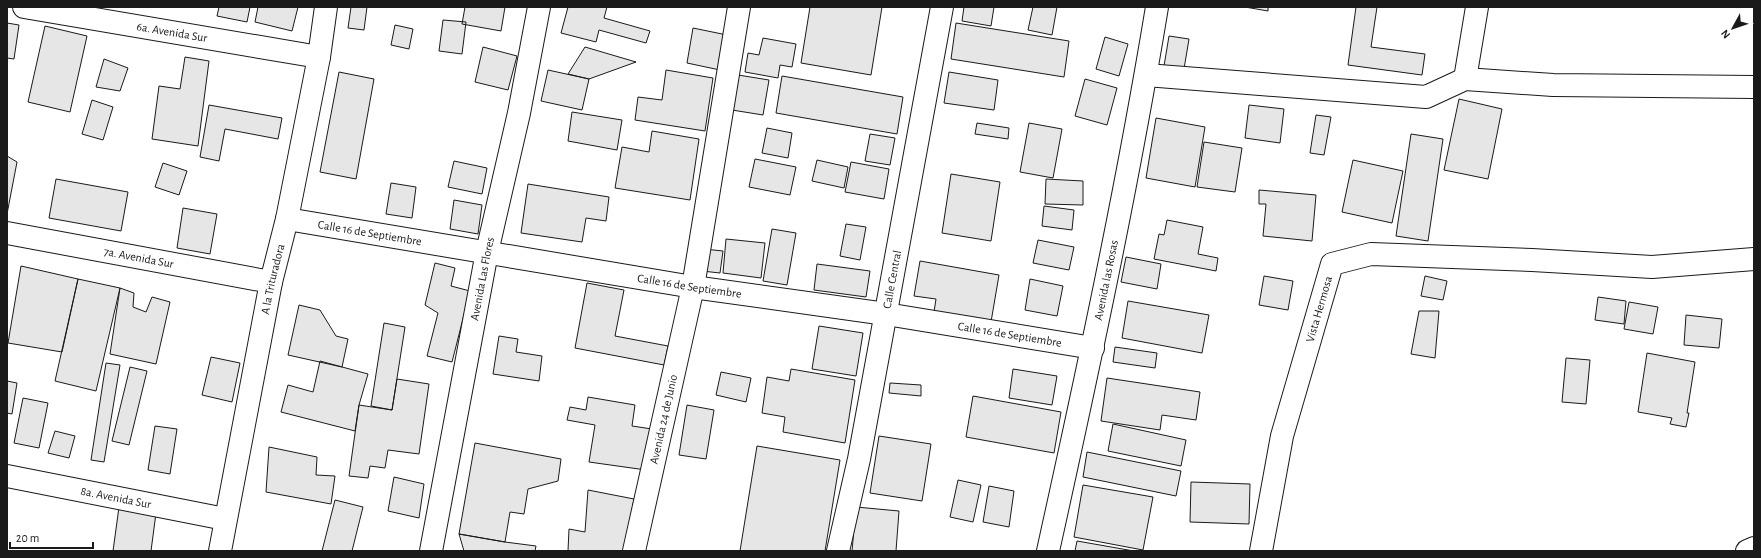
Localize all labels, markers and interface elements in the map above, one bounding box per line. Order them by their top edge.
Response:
north arrow [1713,8,1753,48]
street label: 6a. Avenida Sur [136,20,208,44]
text: N [1719,28,1732,41]
street label: Calle 16 de Septiembre [317,218,423,247]
street label: Avenida Las Flores [468,236,496,322]
street label: Avenida las Rosas [1092,239,1120,321]
street label: A la Trituradora [259,242,287,315]
street label: 7a. Avenida Sur [103,245,175,270]
street label: Calle Central [881,249,903,310]
street label: Calle 16 de Septiembre [637,272,742,300]
street label: Vista Hermosa [1304,274,1334,344]
street label: Calle 16 de Septiembre [957,320,1063,349]
street label: Avenida 24 de Junio [648,373,679,465]
street label: 8a. Avenida Sur [80,485,152,510]
scale bar [10,524,93,550]
text: 20 m [16,532,39,544]

